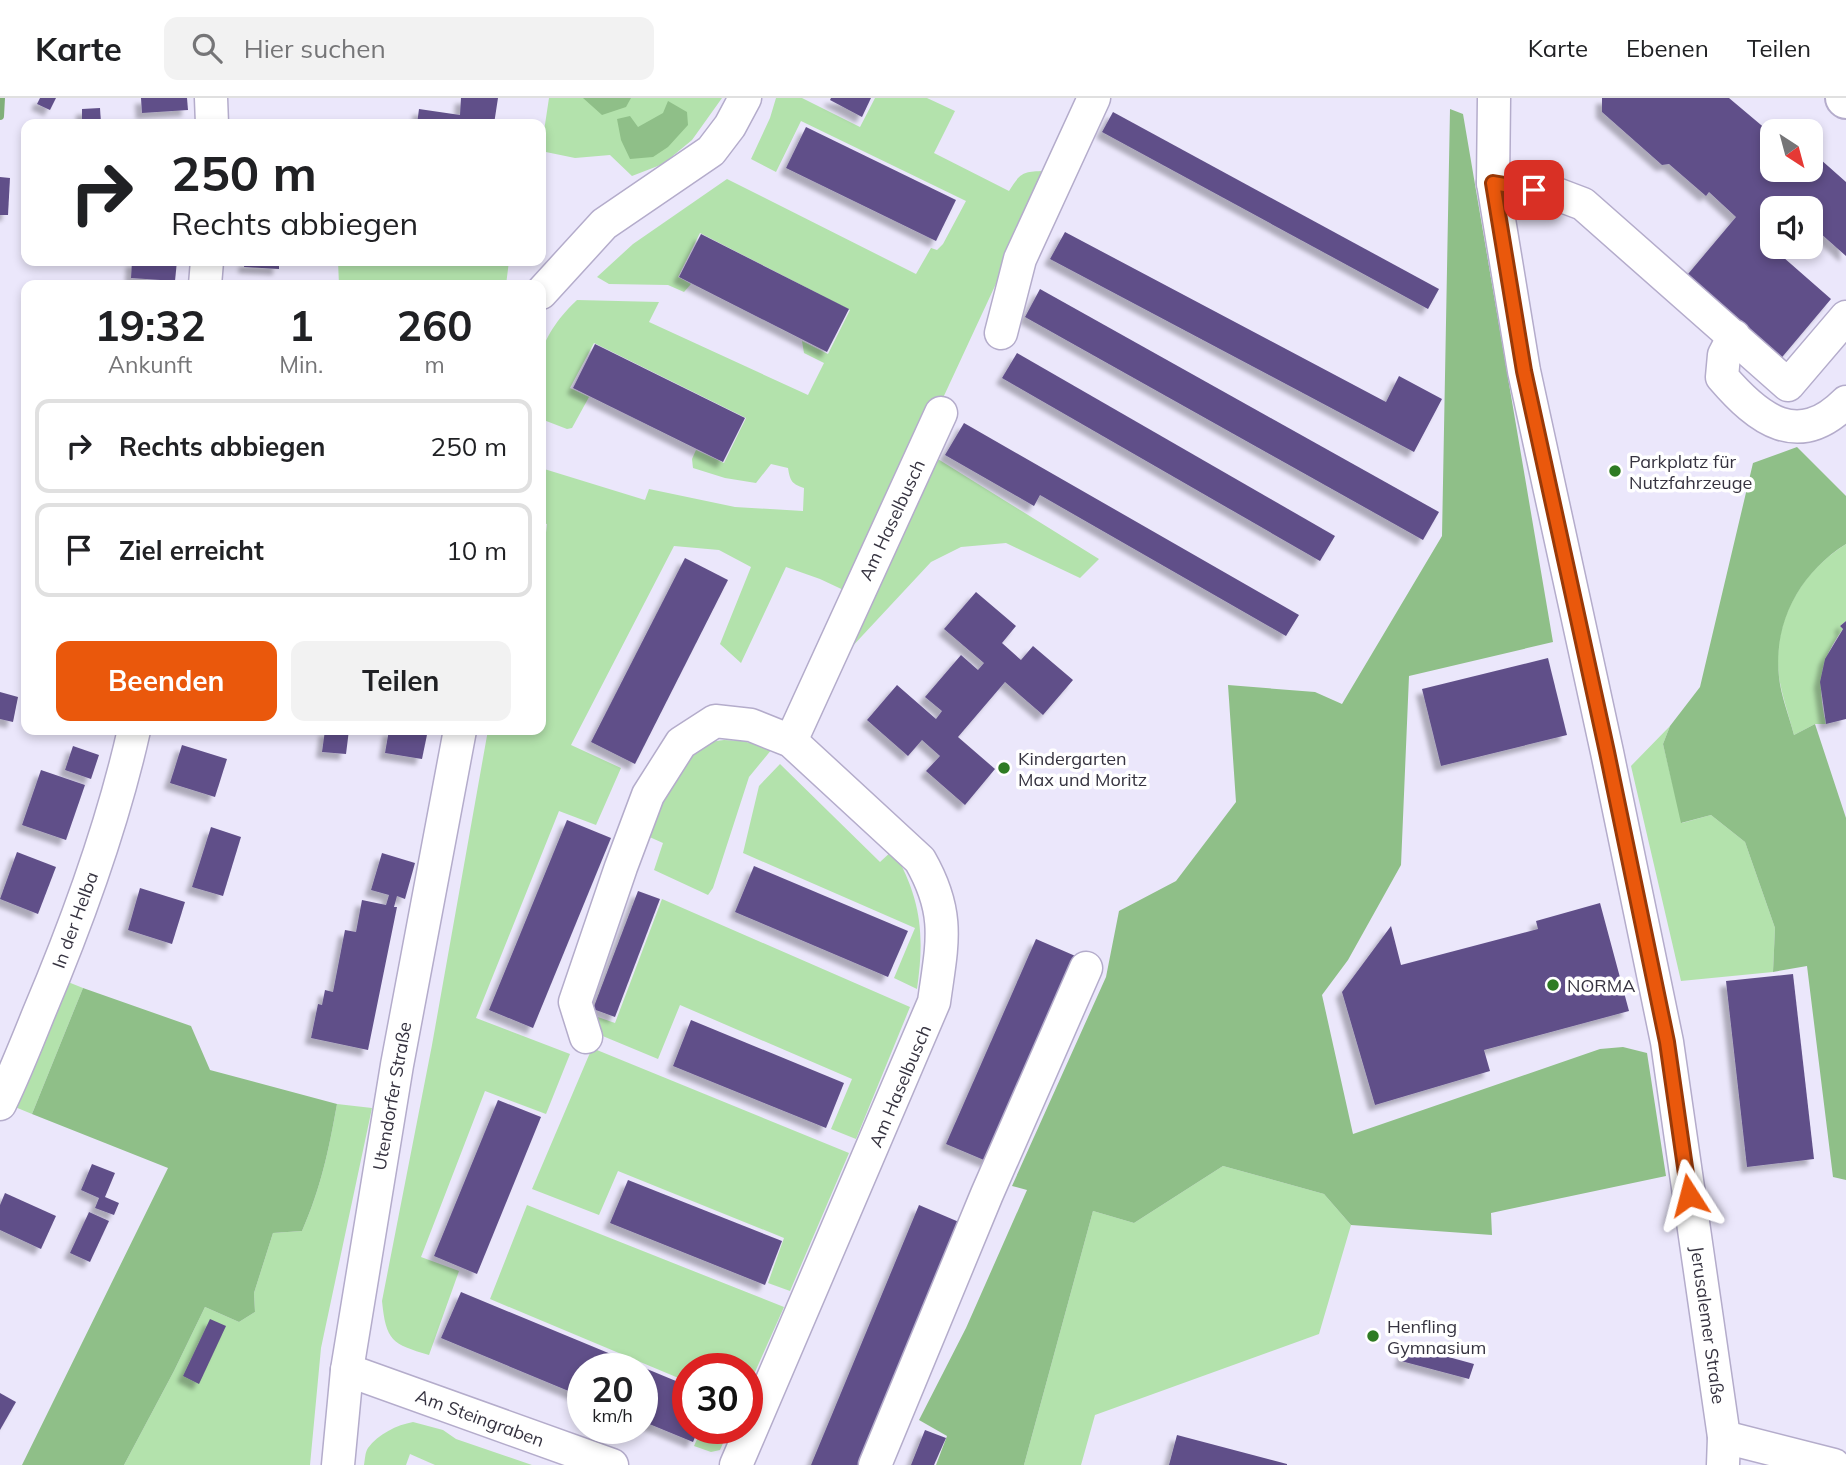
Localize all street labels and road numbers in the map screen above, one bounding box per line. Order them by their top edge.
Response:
street label: Am Haselbusch [854,456,930,584]
street label: In der Helba [47,869,103,971]
street label: Utendorfer Straße [368,1020,416,1172]
street label: Am Haselbusch [864,1021,936,1151]
street label: Jerusalemer Straße [1686,1245,1730,1405]
street label: Am Steingraben [413,1384,547,1452]

